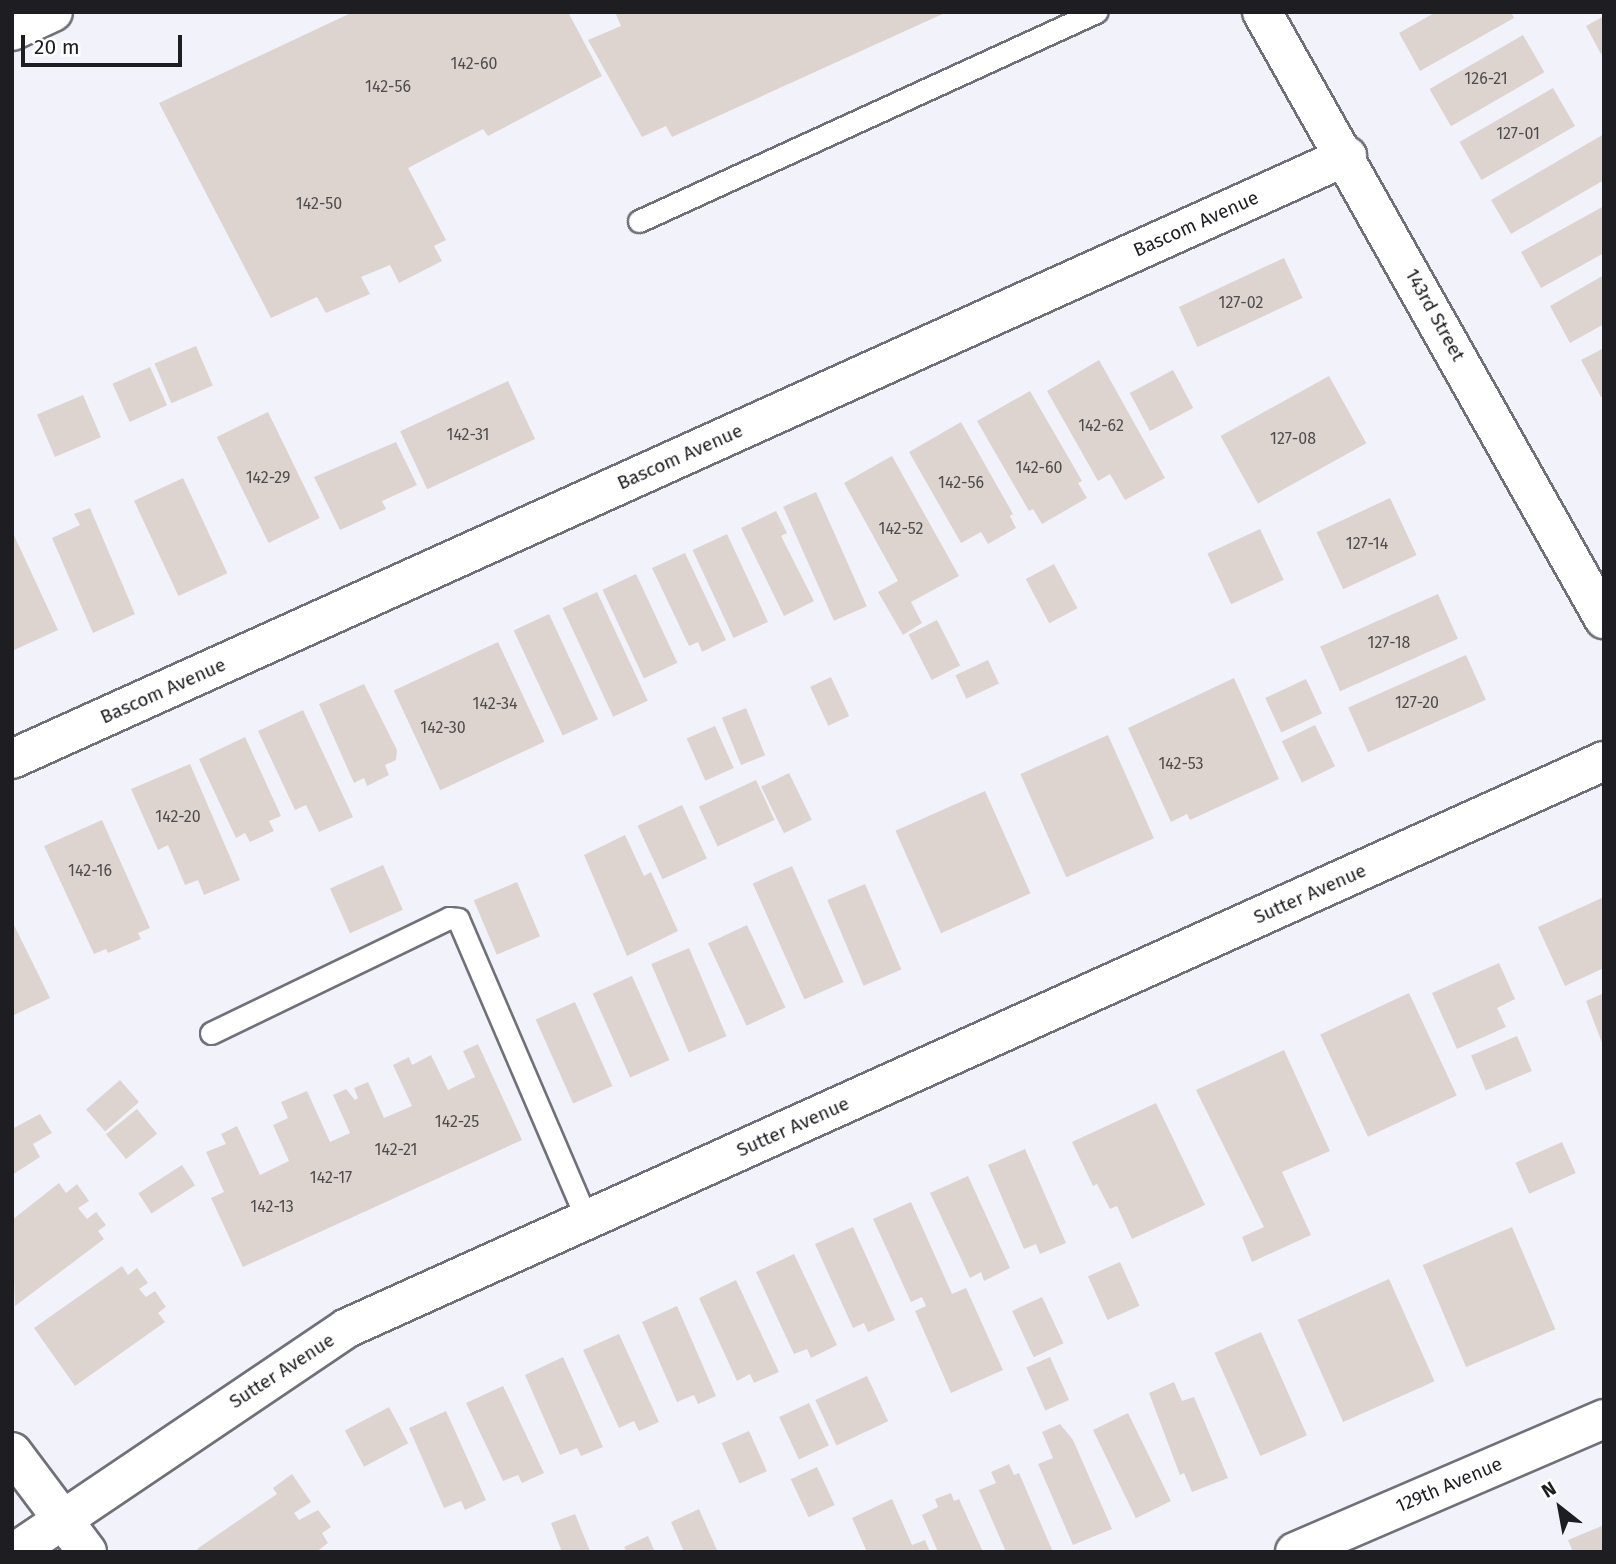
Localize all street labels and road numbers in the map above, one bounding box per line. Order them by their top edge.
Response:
street label: Bascom Avenue [1130,186,1262,262]
street label: 143rd Street [1400,265,1470,365]
street label: Bascom Avenue [614,419,746,495]
street label: Bascom Avenue [97,653,229,729]
street label: Sutter Avenue [1250,859,1370,929]
street label: Sutter Avenue [733,1092,853,1162]
street label: Sutter Avenue [225,1329,339,1413]
street label: 129th Avenue [1392,1452,1506,1518]

